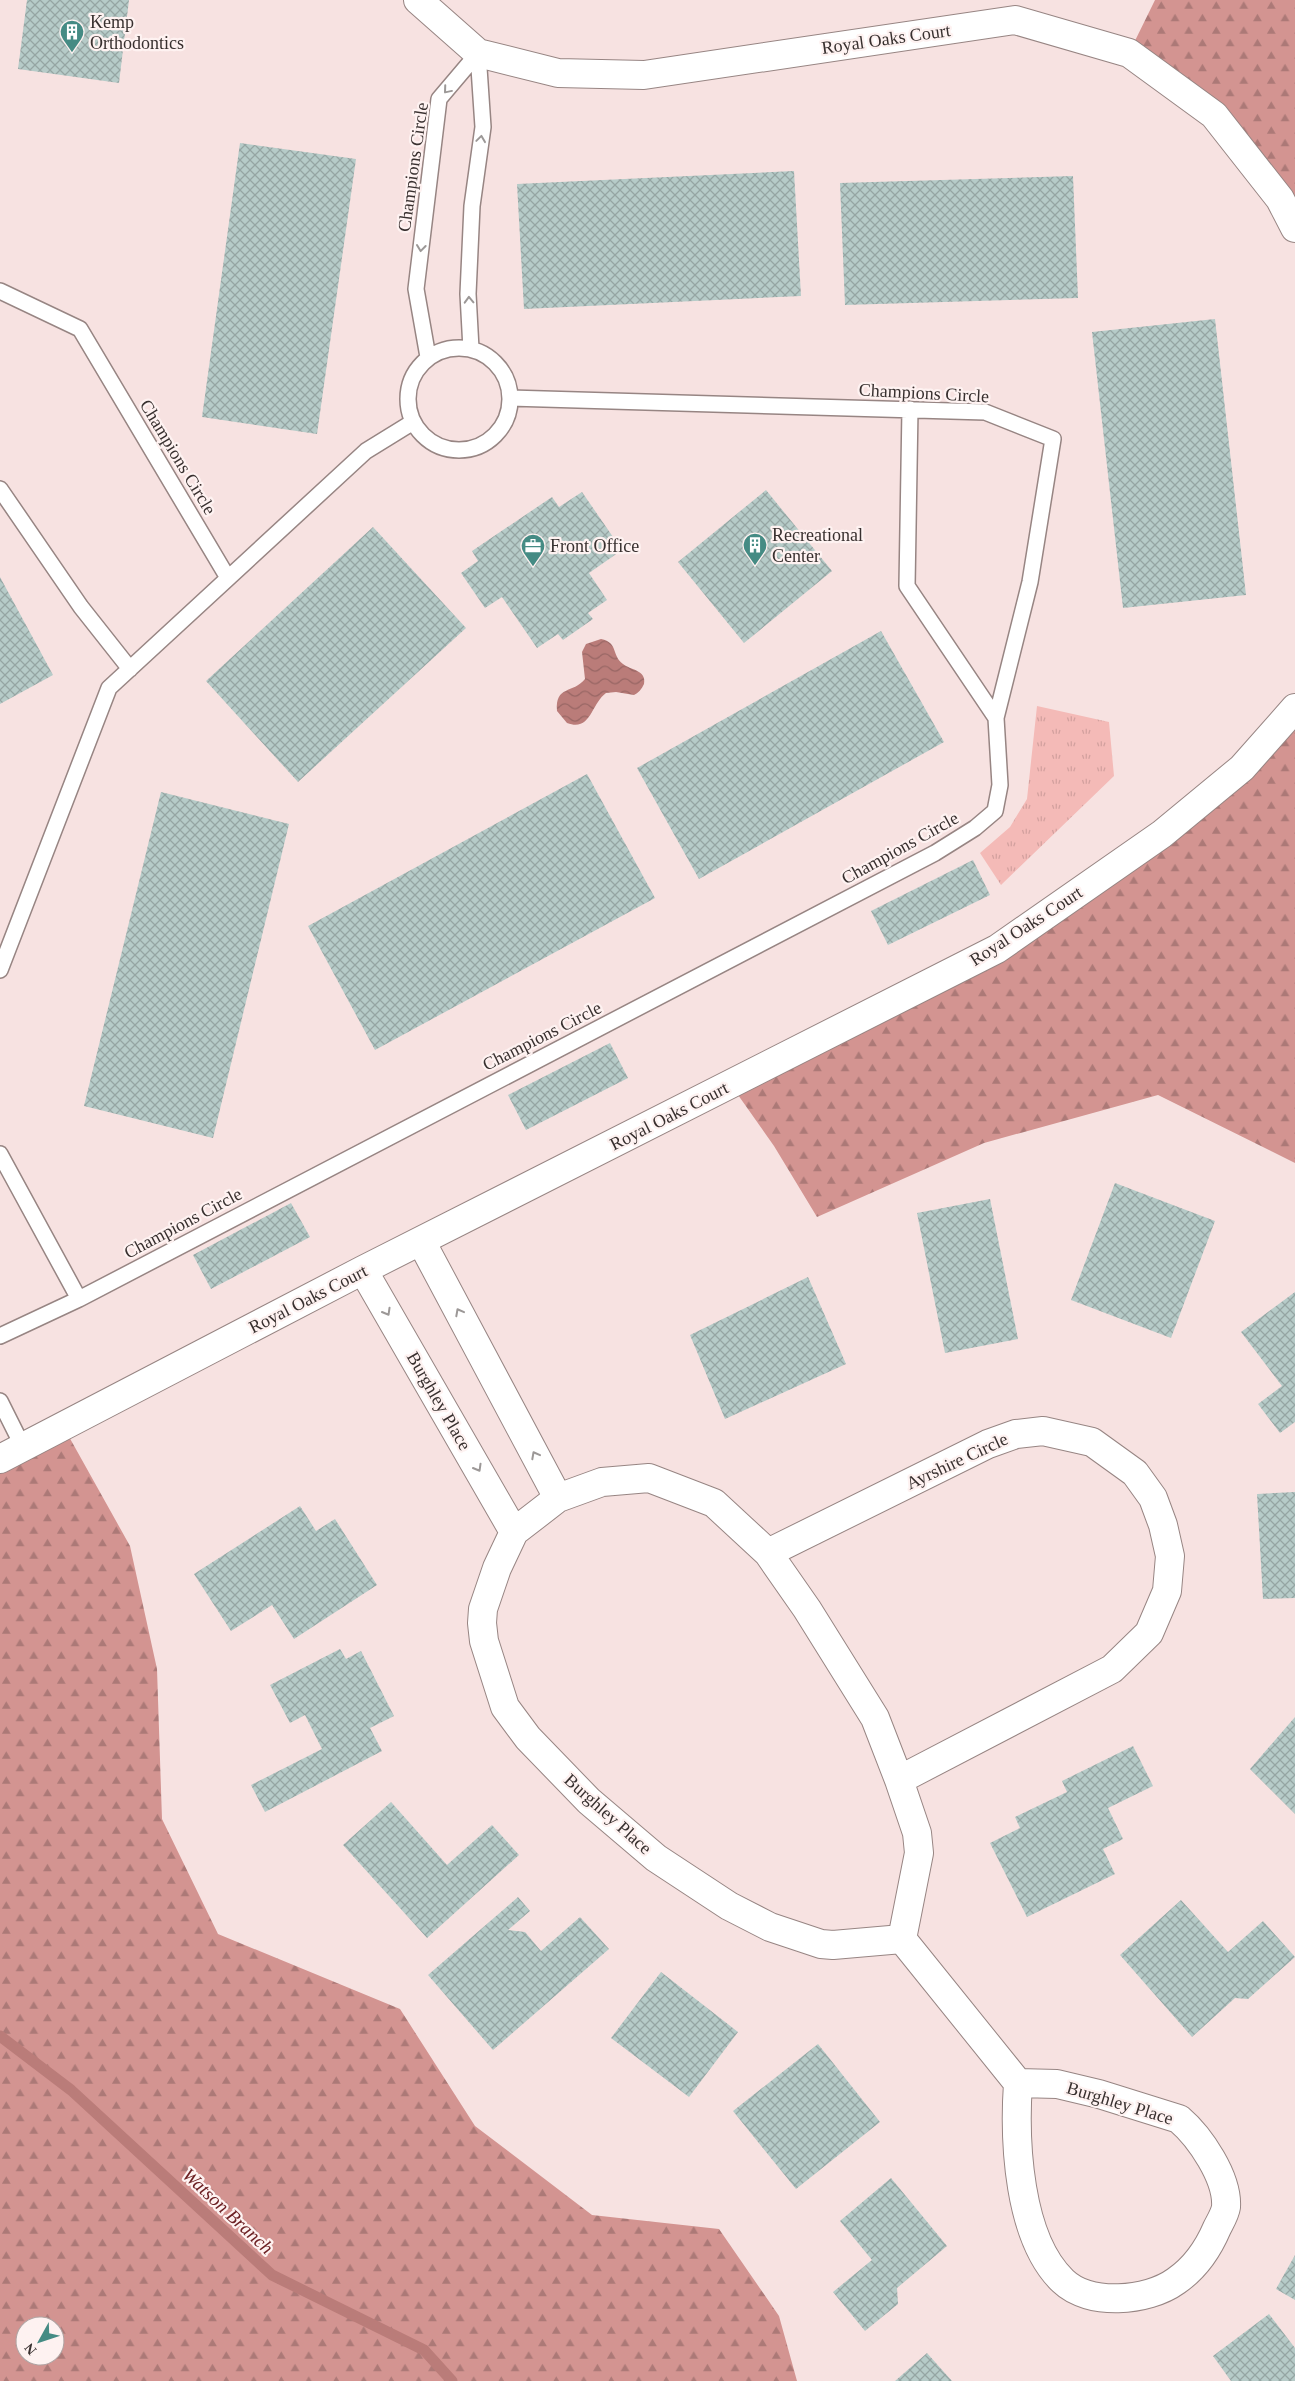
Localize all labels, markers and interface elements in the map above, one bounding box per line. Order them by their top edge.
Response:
place label: Kemp Orthodontics [90,12,184,53]
building icon: Kemp Orthodontics [59,19,85,53]
street label: Royal Oaks Court [820,20,952,58]
one-way arrow [444,84,452,93]
street label: Champions Circle [394,101,432,233]
one-way arrow [475,134,486,142]
one-way arrow [416,245,427,253]
one-way arrow [463,296,474,304]
street label: Champions Circle [858,380,990,406]
street label: Champions Circle [136,396,220,518]
place label: Recreational Center [772,525,863,566]
building icon: Recreational Center [742,532,768,566]
office icon: Front Office [520,533,546,567]
place label: Front Office [550,536,639,556]
street label: Champions Circle [838,808,962,888]
street label: Royal Oaks Court [966,882,1086,970]
street label: Champions Circle [479,997,605,1075]
street label: Royal Oaks Court [607,1078,731,1154]
street label: Champions Circle [121,1184,245,1262]
street label: Royal Oaks Court [246,1261,370,1337]
one-way arrow [381,1307,391,1316]
one-way arrow [455,1308,465,1317]
street label: Burghley Place [403,1348,475,1454]
street label: Ayrshire Circle [903,1429,1011,1493]
one-way arrow [531,1451,541,1460]
one-way arrow [471,1462,481,1471]
street label: Burghley Place [560,1770,656,1858]
street label: Burghley Place [1064,2077,1176,2129]
water label: Watson Branch [178,2164,278,2258]
north arrow [15,2316,65,2366]
text: N [21,2340,39,2358]

